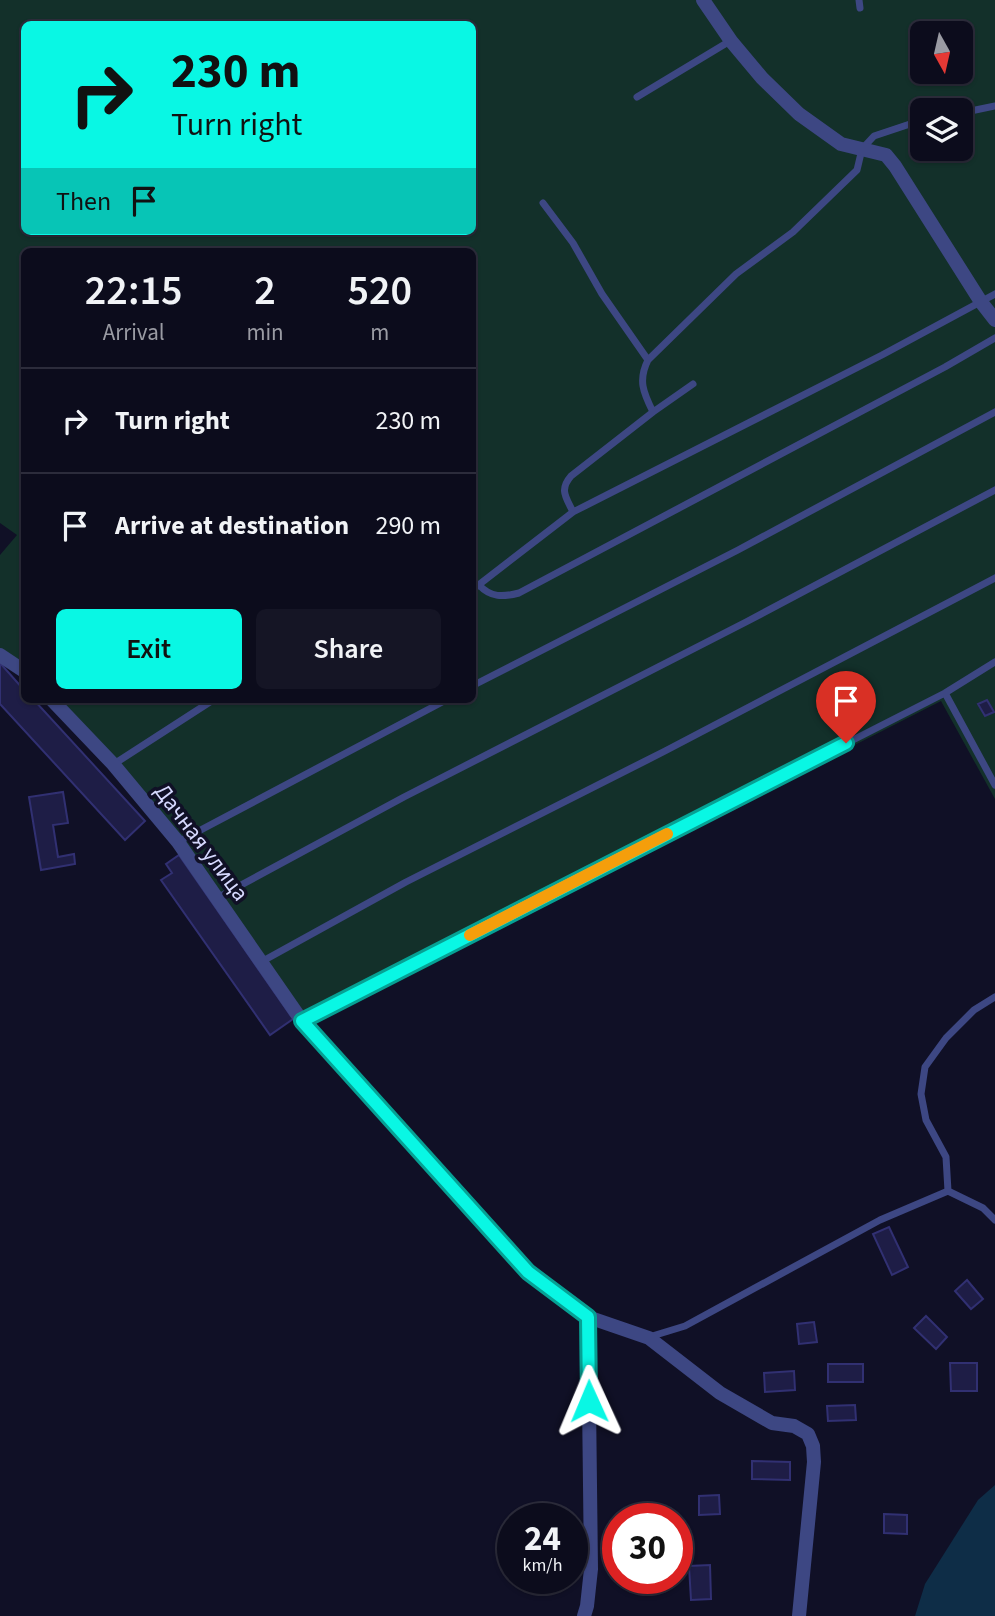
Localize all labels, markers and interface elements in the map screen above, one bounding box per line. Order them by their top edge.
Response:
north arrow [910,21,973,84]
map controls [910,21,973,161]
text: 230 m [171,37,300,107]
icon: right [56,49,147,140]
button: layers [910,98,973,161]
text: Turn right [171,102,302,148]
icon: arrive [125,182,163,220]
text: Then [56,183,111,220]
text: 22:15 [85,261,183,321]
text: 2 [254,261,276,321]
text: 520 [348,261,412,321]
text: Arrival [103,316,165,349]
text: min [246,316,284,349]
text: m [370,316,389,349]
icon: right [56,402,94,440]
text: Turn right [115,402,230,439]
text: 230 m [375,402,441,439]
icon: arrive [56,507,94,545]
text: Arrive at destination [115,507,349,544]
text: 290 m [375,507,441,544]
button: Exit [56,609,242,689]
button: Share [256,609,441,689]
pin [816,671,876,743]
icon: arrive [827,682,865,720]
street label: Дачная улица [146,777,257,908]
position arrow [552,1364,626,1438]
speed limit sign: 30 [602,1503,693,1594]
text: 24 [524,1514,561,1564]
text: km/h [523,1553,562,1578]

